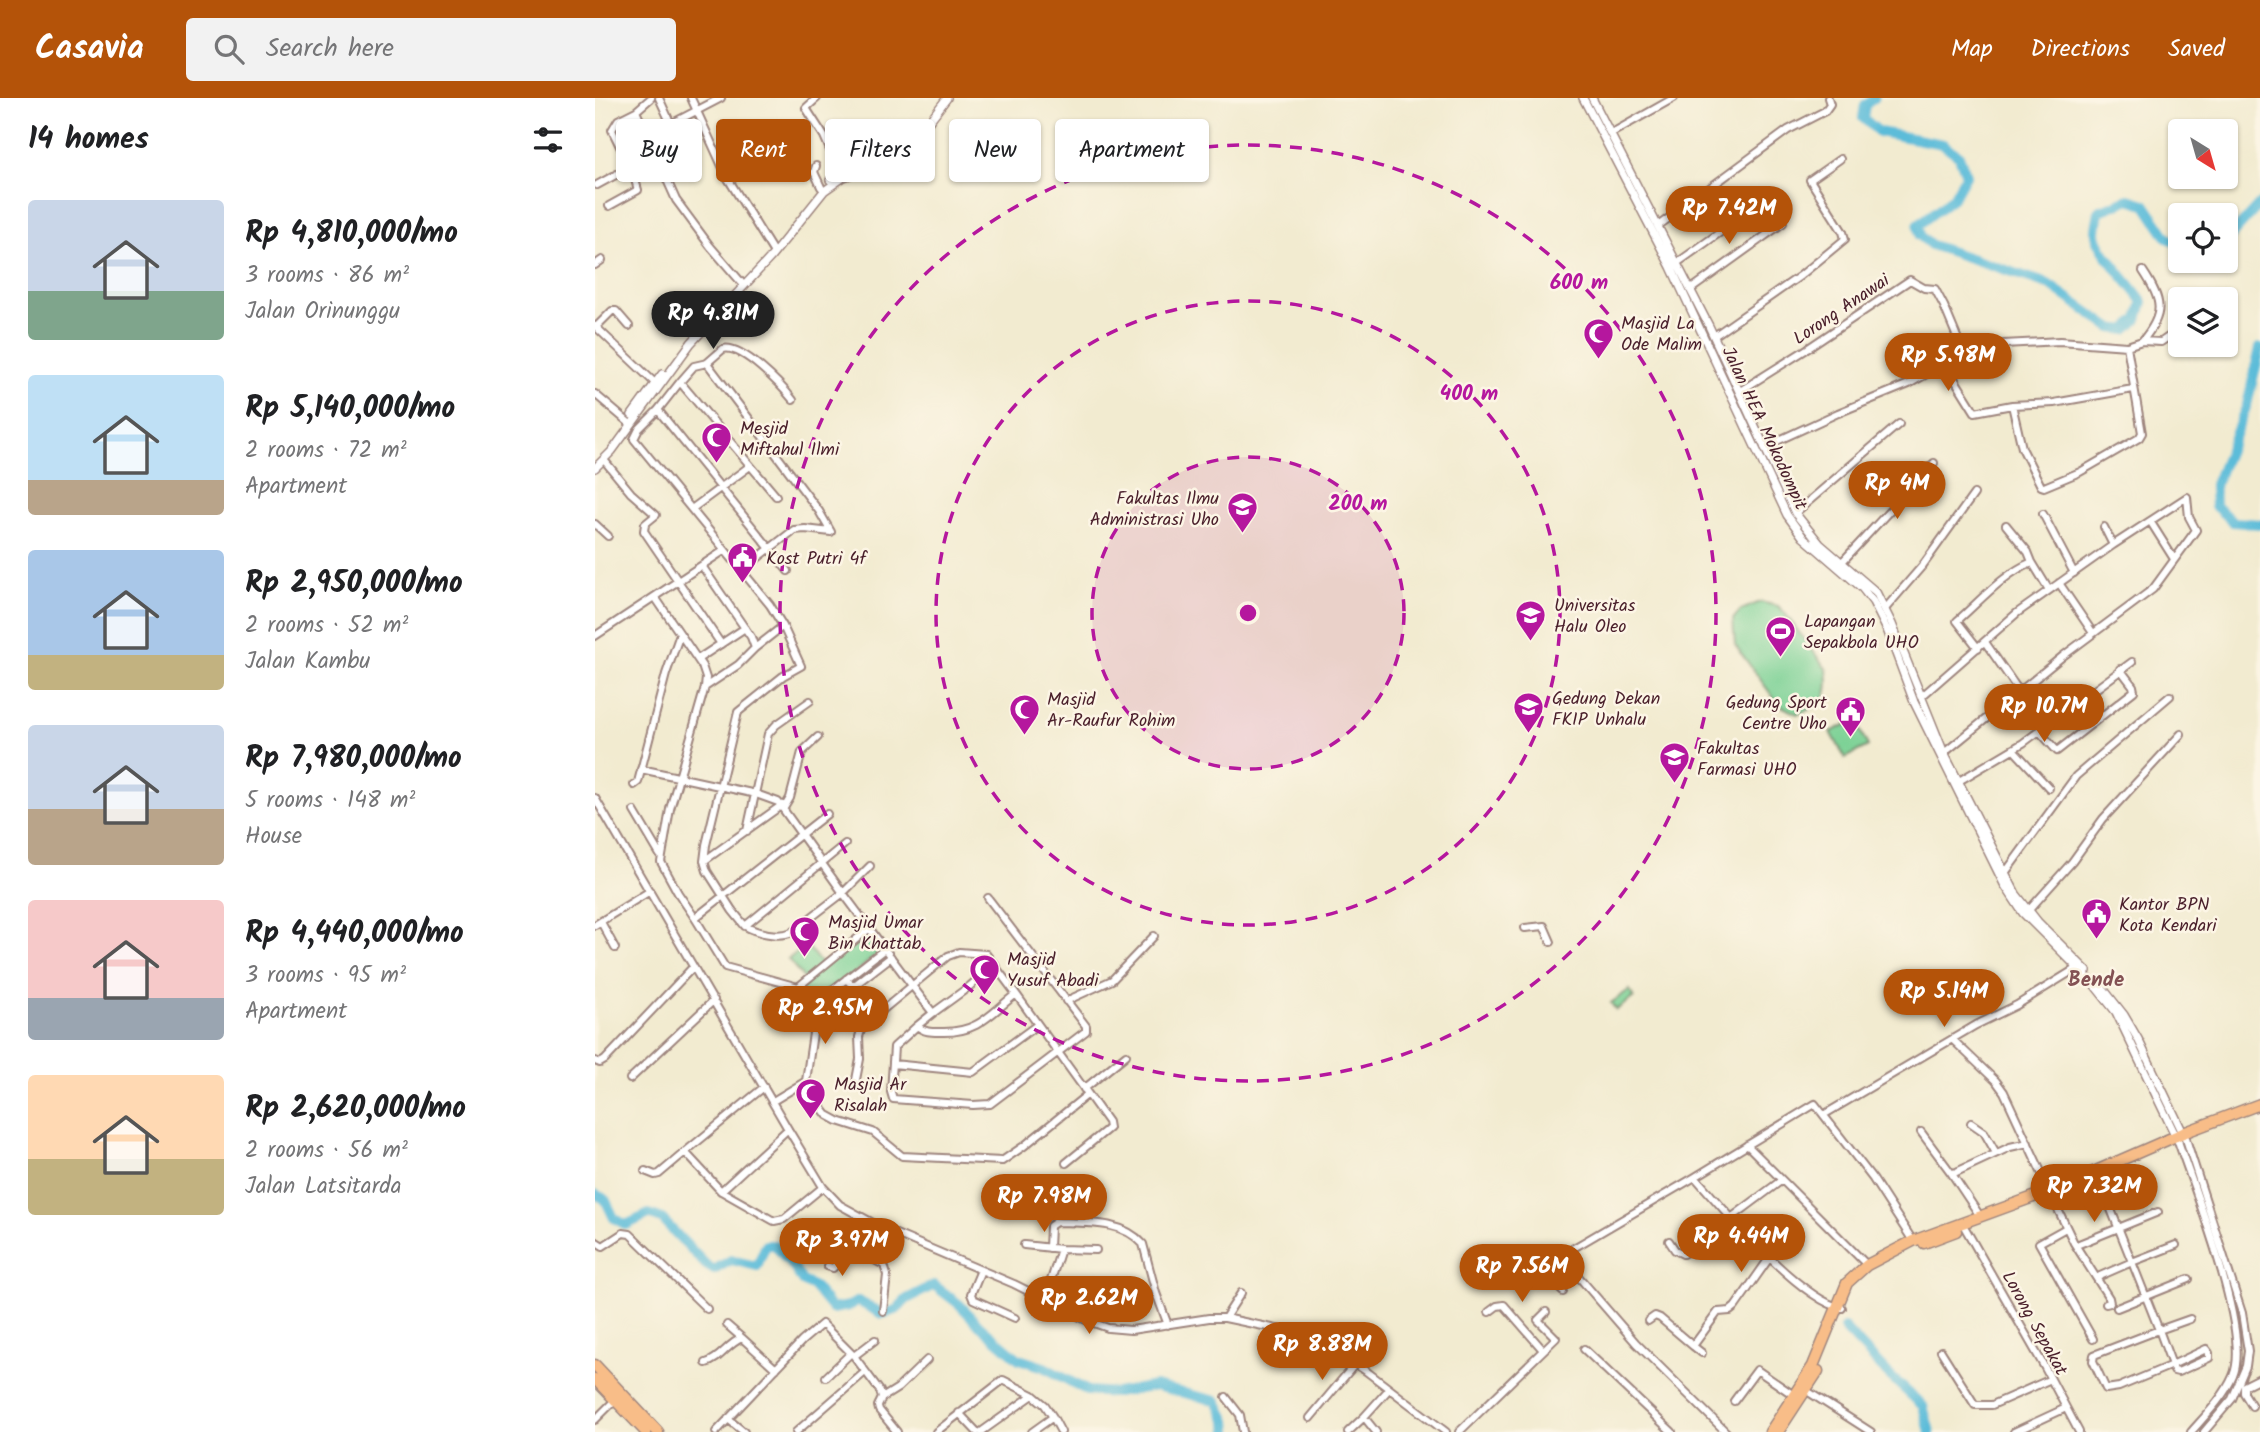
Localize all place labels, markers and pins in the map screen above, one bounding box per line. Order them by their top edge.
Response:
pin: Rp 7.42M [1657,186,1801,246]
pin: Rp 4.81M [641,292,785,351]
place label: Masjid La Ode Malim [1621,310,1702,360]
mosque icon: Masjid La Ode Malim [1581,316,1615,360]
pin: Rp 5.98M [1876,334,2020,393]
place label: Mesjid Miftahul Ilmi [740,415,840,465]
mosque icon: Mesjid Miftahul Ilmi [700,421,734,465]
pin: Rp 4M [1848,462,1946,521]
place label: Fakultas Ilmu Administrasi Uho [1090,485,1219,535]
school or university icon: Fakultas Ilmu Administrasi Uho [1225,491,1259,535]
public building icon: Kost Putri 4f [726,541,760,585]
place label: Kost Putri 4f [766,545,868,574]
place label: Universitas Halu Oleo [1554,592,1636,642]
school or university icon: Universitas Halu Oleo [1514,598,1548,642]
centre of rings [1236,601,1260,625]
place label: Lapangan Sepakbola UHO [1804,608,1919,658]
sports icon: Lapangan Sepakbola UHO [1764,614,1798,658]
pin: Rp 10.7M [1972,684,2116,744]
place label: Gedung Dekan FKIP Unhalu [1552,685,1660,735]
place label: Masjid Ar-Raufur Rohim [1047,686,1175,736]
place label: Gedung Sport Centre Uho [1726,689,1828,739]
school or university icon: Gedung Dekan FKIP Unhalu [1512,691,1546,735]
mosque icon: Masjid Ar-Raufur Rohim [1007,692,1041,736]
public building icon: Gedung Sport Centre Uho [1833,695,1867,739]
place label: Fakultas Farmasi UHO [1697,735,1797,785]
school or university icon: Fakultas Farmasi UHO [1657,741,1691,785]
place label: Kantor BPN Kota Kendari [2119,891,2217,941]
public building icon: Kantor BPN Kota Kendari [2079,897,2113,941]
place label: Masjid Umar Bin Khattab [828,909,924,959]
mosque icon: Masjid Umar Bin Khattab [788,915,822,959]
place label: Masjid Yusuf Abadi [1007,946,1099,996]
mosque icon: Masjid Yusuf Abadi [967,952,1001,996]
pin: Rp 5.14M [1872,970,2016,1029]
pin: Rp 2.95M [753,986,897,1046]
place label: Masjid Ar Risalah [834,1071,907,1121]
mosque icon: Masjid Ar Risalah [794,1077,828,1121]
pin: Rp 7.32M [2022,1164,2166,1224]
pin: Rp 7.98M [972,1174,1116,1234]
pin: Rp 4.44M [1669,1214,1813,1274]
pin: Rp 3.97M [770,1218,914,1278]
pin: Rp 7.56M [1450,1244,1594,1304]
pin: Rp 2.62M [1017,1276,1161,1336]
pin: Rp 8.88M [1250,1322,1394,1382]

